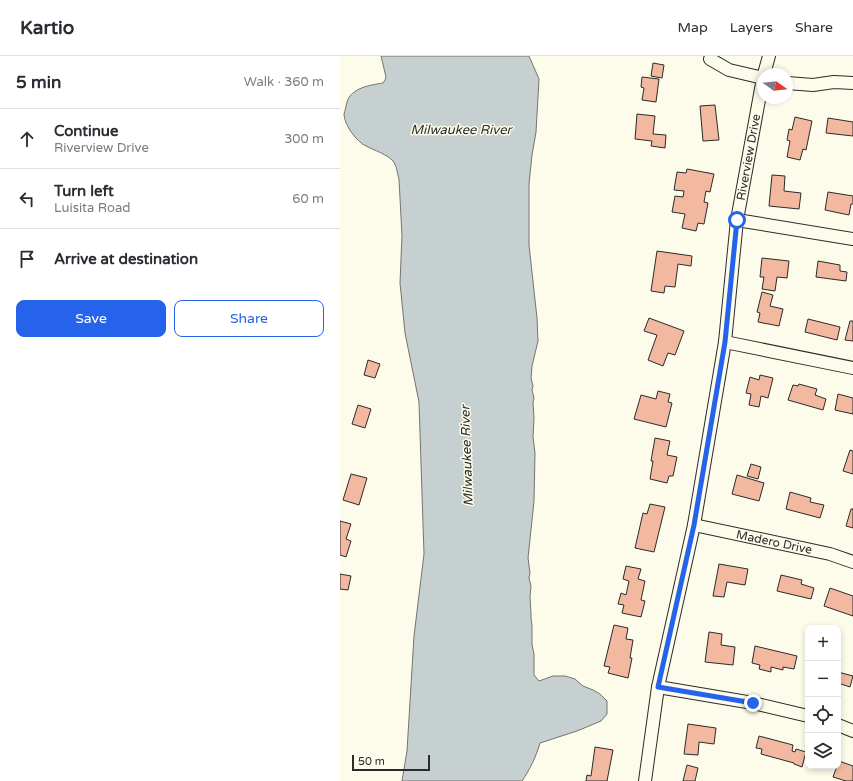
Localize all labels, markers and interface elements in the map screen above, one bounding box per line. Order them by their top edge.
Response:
text: Kartio [20,17,74,39]
text: Map [678,19,708,36]
text: Layers [730,19,773,36]
text: Share [795,19,833,36]
north arrow [757,68,793,104]
text: 5 min [16,72,61,93]
text: Walk · 360 m [244,74,324,90]
street label: Riverview Drive [734,113,763,201]
text: Continue [54,122,118,140]
water label: Milwaukee River [411,122,514,138]
icon: ahead [16,128,38,150]
text: 300 m [284,131,324,147]
text: Riverview Drive [54,140,149,156]
text: Turn left [54,182,114,200]
icon: left [16,188,38,210]
text: 60 m [292,191,324,207]
text: Luisita Road [54,200,130,216]
route start [728,211,746,229]
icon: arrive [16,248,38,270]
text: Arrive at destination [54,250,198,268]
button: Save [16,300,166,337]
button: Share [174,300,324,337]
water label: Milwaukee River [457,403,477,507]
street label: Madero Drive [735,527,814,557]
map controls [805,625,841,769]
button: + [805,625,841,661]
button: − [805,661,841,697]
route end [744,694,762,712]
button: locate [805,697,841,733]
button: layers [805,733,841,769]
scale bar [352,753,430,772]
text: 50 m [358,755,385,768]

